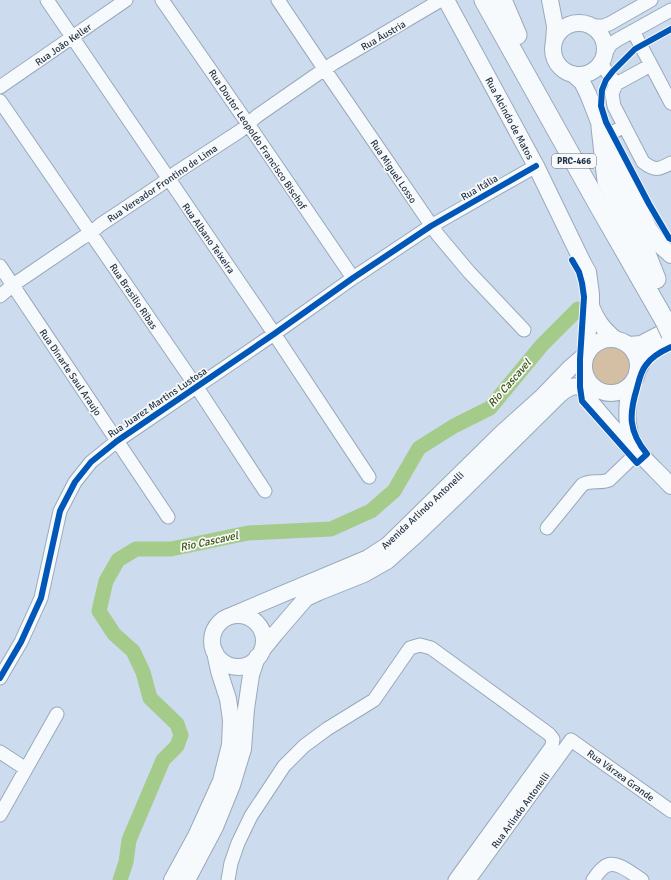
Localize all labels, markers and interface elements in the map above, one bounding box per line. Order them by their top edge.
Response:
street label: Rua Áustria [359,17,408,53]
street label: Rua João Keller [33,21,94,69]
street label: Rua Doutor Leopoldo Francisco Bischof [206,67,309,212]
street label: Rua Alcindo de Matos [482,75,536,162]
street label: Rua Miguel Losso [367,137,419,206]
street label: Rua Vereador Frontino de Lima [105,142,220,225]
road number: PRC-466 [552,154,596,168]
street label: Rua Itália [459,172,500,203]
street label: Rua Albano Teixeira [179,201,237,276]
street label: Rua Brasilio Ribas [107,261,160,332]
street label: Rua Dinarte Saul Araujo [37,327,104,418]
water label: Rio Cascavel [485,356,534,410]
street label: Rua Juarez Martins Lustosa [106,365,209,441]
street label: Avenida Arlindo Antonelli [379,469,467,552]
water label: Rio Cascavel [179,529,240,554]
street label: Rua Várzea Grande [584,747,656,804]
street label: Rua Arlindo Antonelli [489,770,552,851]

